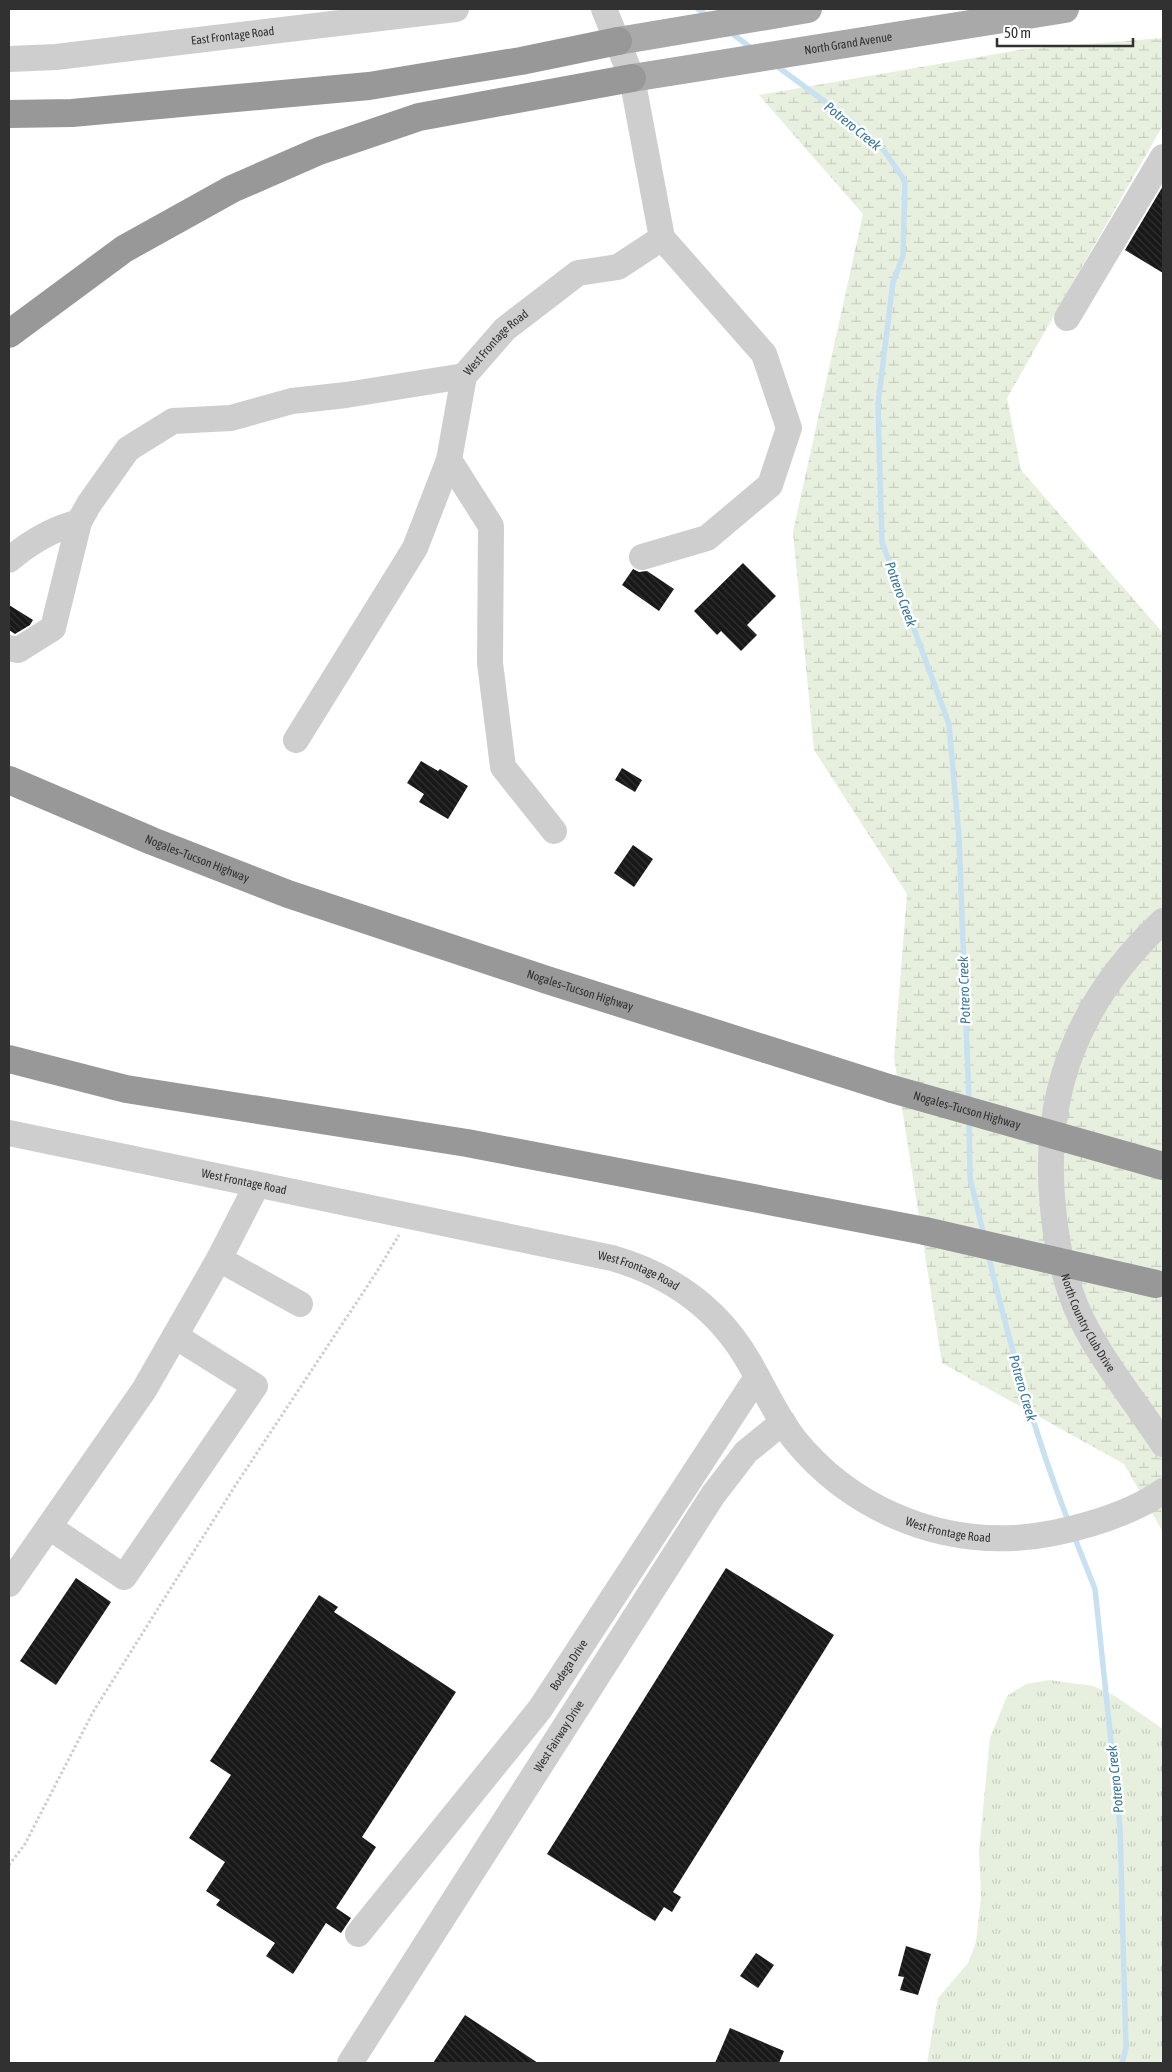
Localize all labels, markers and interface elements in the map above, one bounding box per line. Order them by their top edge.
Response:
scale bar [997,15,1133,47]
street label: East Frontage Road [190,24,275,48]
text: 50 m [1004,24,1031,41]
street label: North Grand Avenue [803,30,893,57]
water label: Potrero Creek [821,98,885,154]
street label: West Frontage Road [461,307,531,378]
water label: Potrero Creek [882,559,920,630]
street label: Nogales–Tucson Highway [143,832,251,885]
water label: Potrero Creek [955,955,973,1024]
street label: Nogales–Tucson Highway [525,967,635,1014]
street label: Nogales–Tucson Highway [912,1088,1022,1132]
street label: West Frontage Road [200,1166,288,1197]
street label: West Frontage Road [597,1248,682,1293]
street label: North Country Club Drive [1058,1272,1118,1375]
water label: Potrero Creek [1006,1353,1040,1424]
street label: West Frontage Road [904,1514,991,1545]
street label: Bodega Drive [547,1637,591,1693]
street label: West Fairway Drive [531,1698,587,1774]
water label: Potrero Creek [1103,1743,1127,1814]

